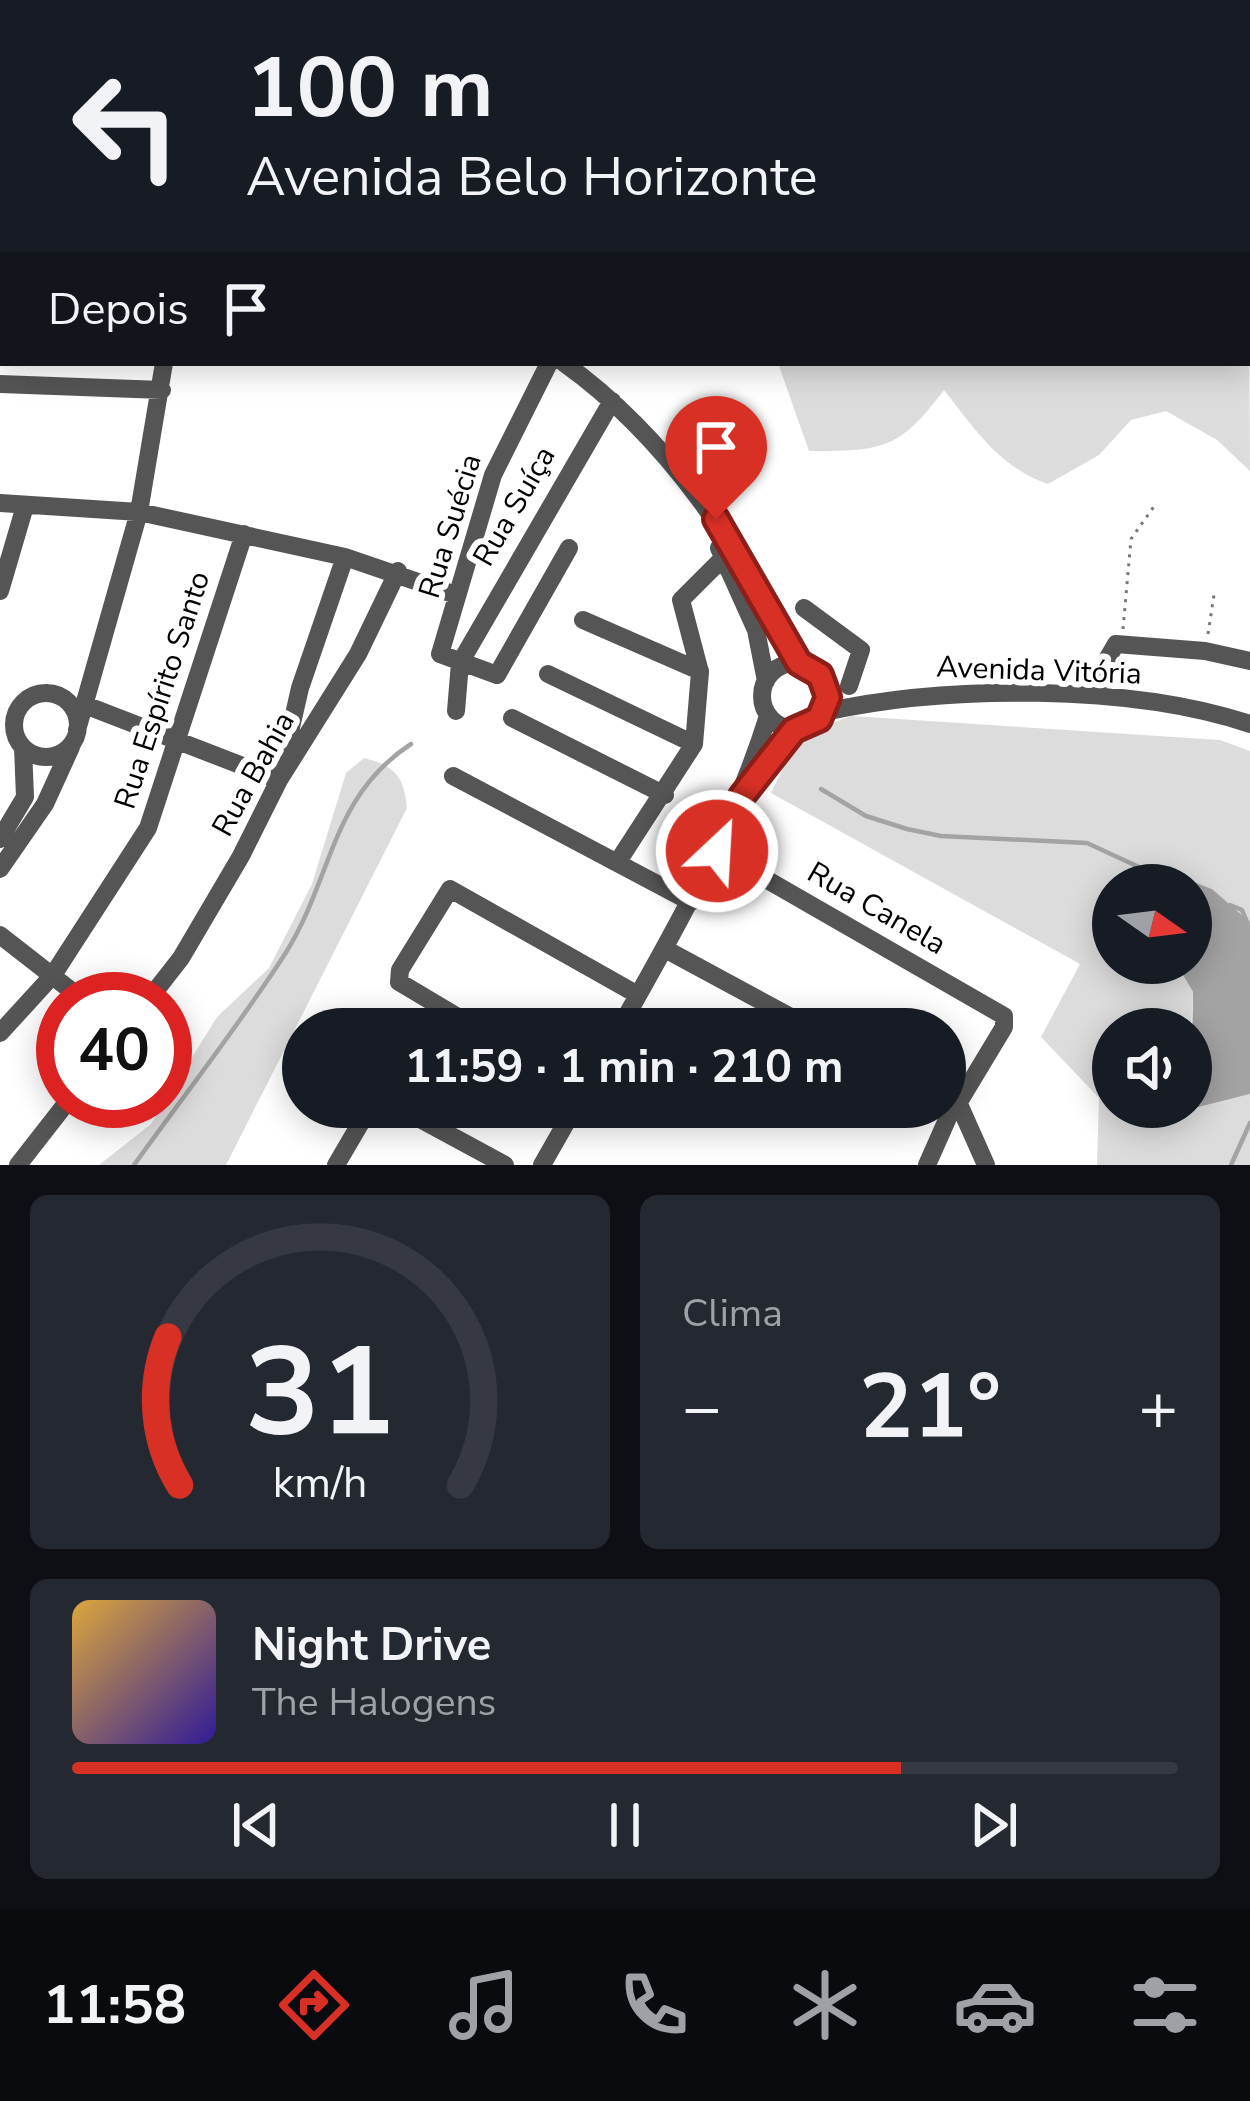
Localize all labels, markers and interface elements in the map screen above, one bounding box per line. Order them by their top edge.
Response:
text: 100 m [246,31,494,146]
icon: left [48,48,204,204]
text: Avenida Belo Horizonte [246,140,818,214]
icon: arrive [213,276,279,342]
text: Depois [48,279,189,340]
pin [665,396,767,519]
icon: arrive [683,414,749,480]
street label: Rua Suíça [464,439,565,574]
street label: Rua Suécia [409,449,492,603]
street label: Rua Espírito Santo [105,566,220,814]
street label: Avenida Vitória [936,646,1142,695]
street label: Rua Bahia [202,705,304,844]
position arrow [654,788,780,914]
street label: Rua Canela [800,852,954,965]
north arrow [1092,864,1212,984]
map controls [1092,864,1212,1128]
speed limit sign: 40 [36,972,192,1128]
button: sound [1092,1008,1212,1128]
text: 11:59 · 1 min · 210 m [404,1037,844,1098]
text: Clima [682,1287,783,1340]
text: 31 [245,1308,395,1478]
text: 21° [859,1346,1001,1469]
text: − [682,1363,722,1453]
text: + [1138,1363,1178,1453]
text: km/h [273,1454,367,1512]
text: Night Drive [252,1615,491,1676]
text: The Halogens [252,1676,496,1729]
icon: previous [223,1792,289,1858]
icon: pause [592,1792,658,1858]
icon: next [961,1792,1027,1858]
icon: directions [272,1963,356,2047]
icon: music [442,1963,526,2047]
icon: phone [612,1963,696,2047]
icon: climate [783,1963,867,2047]
icon: car [953,1963,1037,2047]
icon: filters [1123,1963,1207,2047]
text: 11:58 [43,1968,186,2042]

